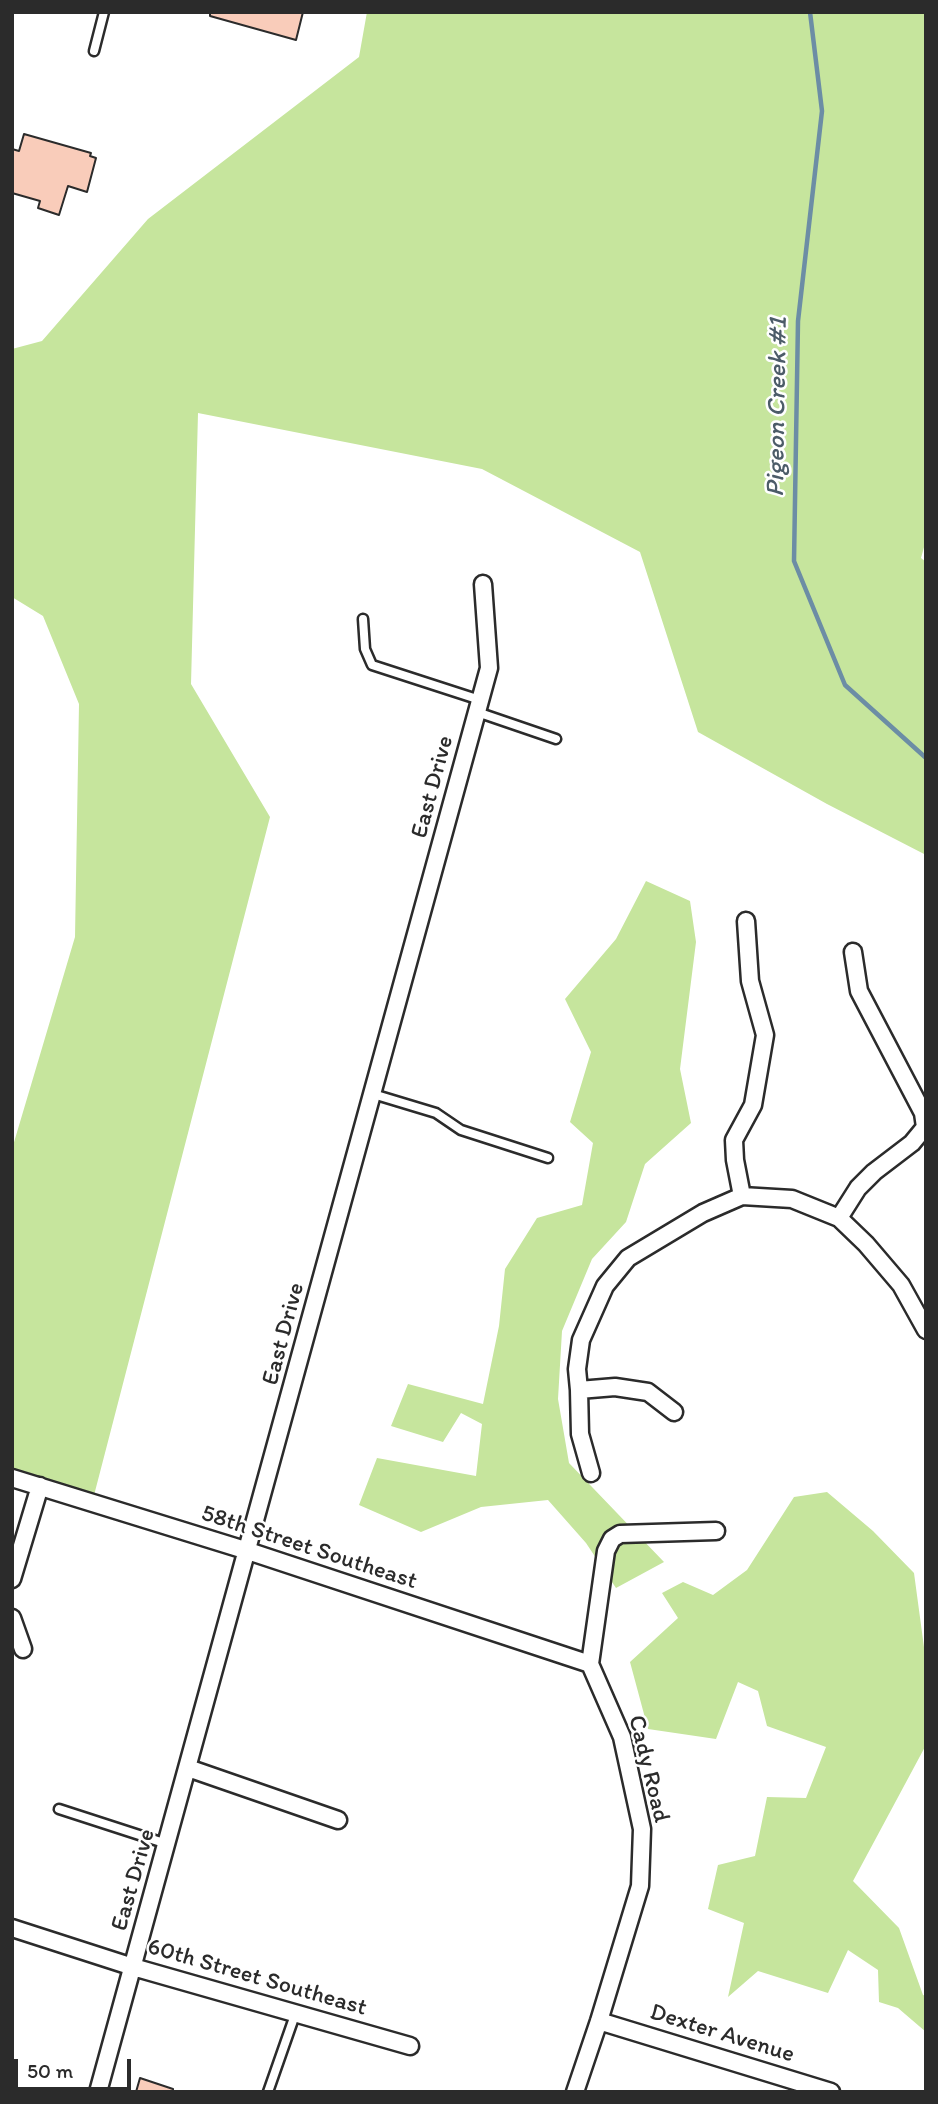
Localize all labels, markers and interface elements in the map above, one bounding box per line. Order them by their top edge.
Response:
water label: Pigeon Creek #1 [761,317,795,497]
street label: East Drive [406,733,460,841]
street label: East Drive [257,1280,311,1388]
street label: 58th Street Southeast [197,1499,421,1597]
street label: Cady Road [621,1712,675,1826]
street label: East Drive [106,1826,162,1934]
street label: 60th Street Southeast [144,1933,370,2023]
street label: Dexter Avenue [646,1998,798,2070]
scale bar [18,2044,135,2088]
text: 50 m [27,2058,73,2083]

